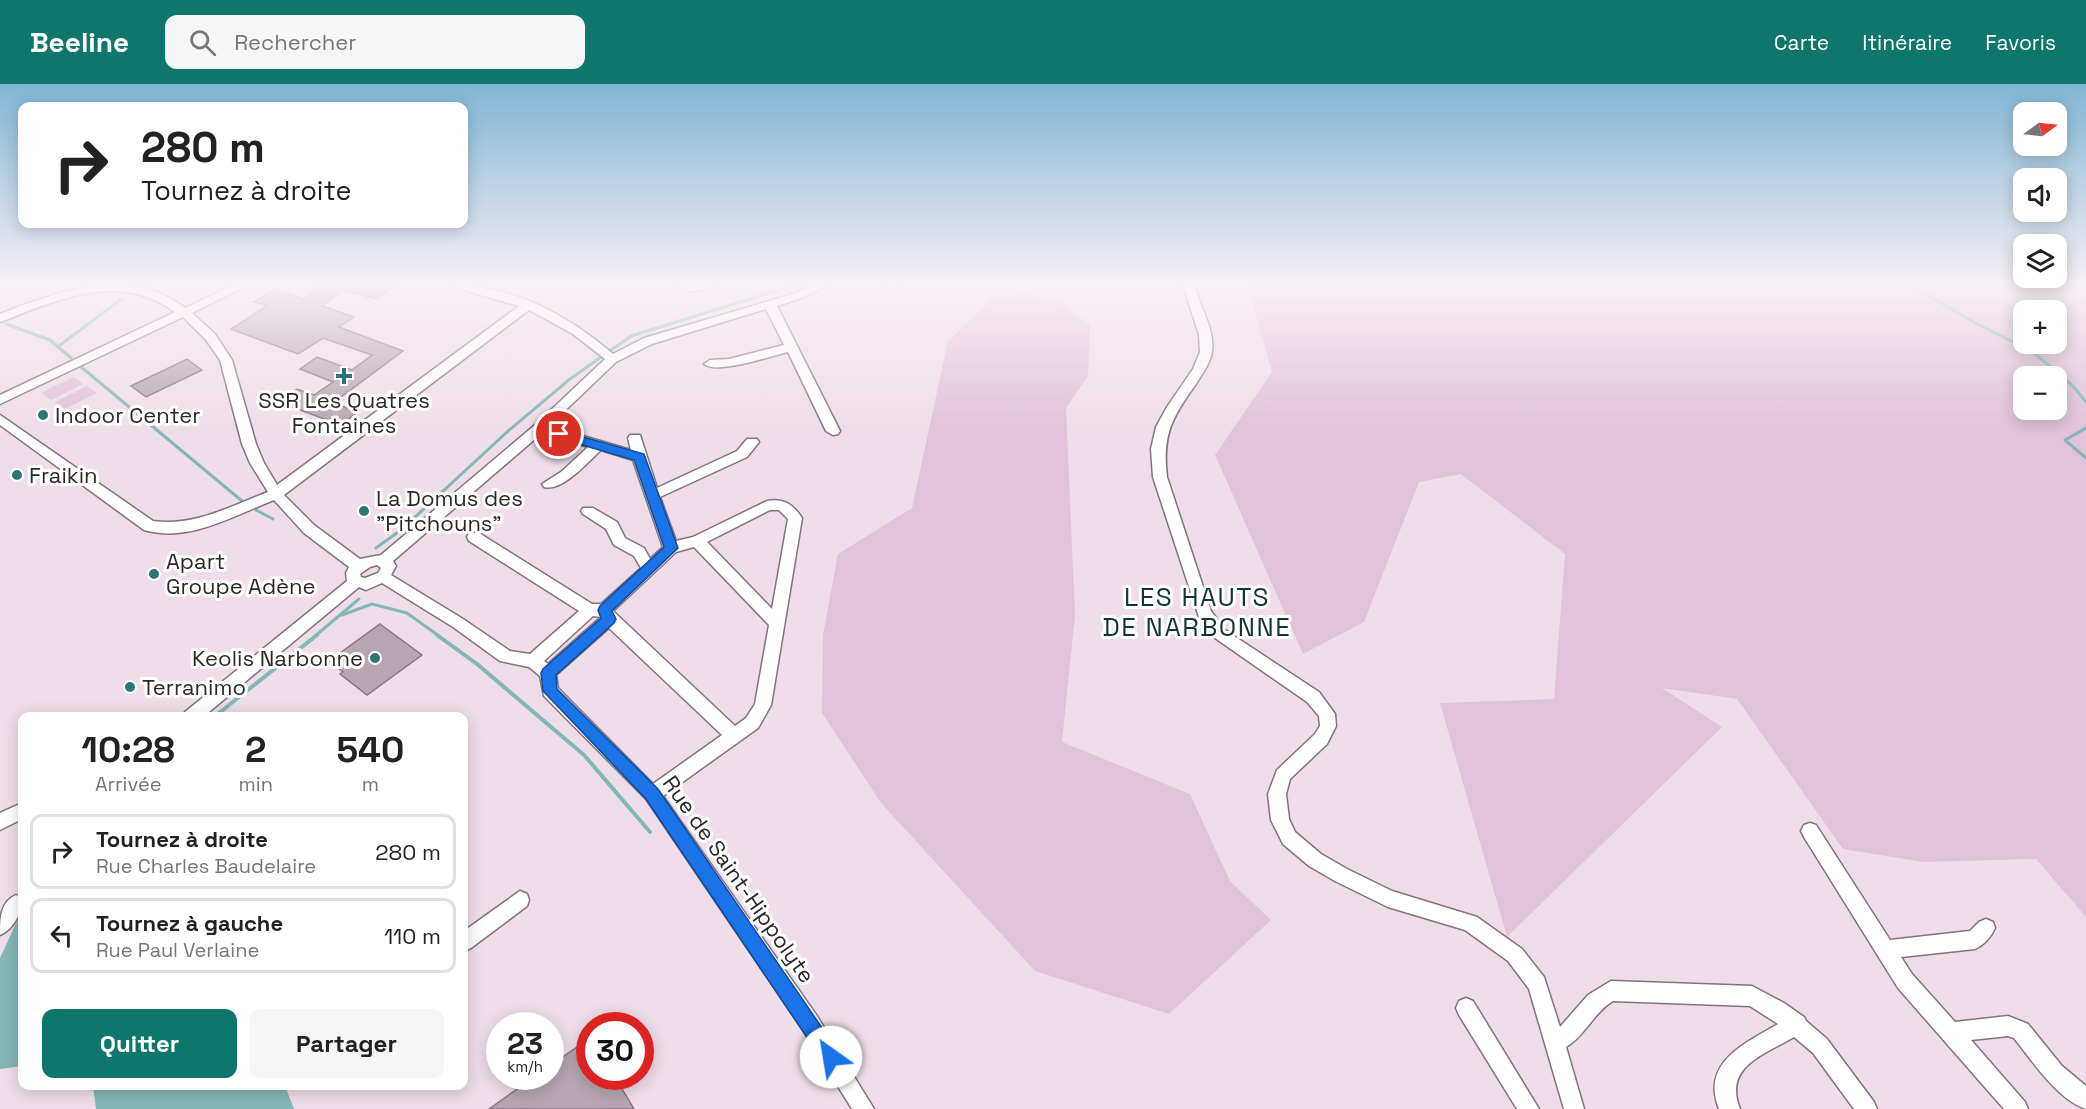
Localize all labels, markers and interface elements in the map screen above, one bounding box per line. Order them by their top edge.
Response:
search box [165,15,585,69]
text: Beeline [30,24,129,60]
icon: search [186,26,219,59]
text: Rechercher [234,28,357,56]
text: Carte [1774,29,1829,56]
text: Itinéraire [1862,29,1952,56]
text: Favoris [1985,29,2056,56]
north arrow [2013,102,2067,156]
map controls [2013,102,2067,420]
text: 280 m [141,121,265,174]
icon: right [42,126,120,204]
button: sound [2013,168,2067,222]
text: Tournez à droite [141,173,351,208]
button: layers [2013,234,2067,288]
button: + [2013,300,2067,354]
button: − [2013,366,2067,420]
marker: SSR Les Quatres Fontaines [335,367,353,385]
place label: SSR Les Quatres Fontaines [258,386,430,439]
place label: Indoor Center [55,401,201,429]
marker: Indoor Center [36,408,50,422]
pin [533,408,584,459]
icon: arrive [542,417,575,450]
place label: Fraikin [29,461,98,489]
marker: Fraikin [10,468,24,482]
place label: La Domus des "Pitchouns" [376,484,523,537]
marker: La Domus des "Pitchouns" [357,504,371,518]
place label: Apart Groupe Adène [166,547,316,600]
marker: Apart Groupe Adène [147,567,161,581]
district label: LES HAUTS DE NARBONNE [1103,580,1291,644]
place label: Keolis Narbonne [192,644,363,672]
marker: Keolis Narbonne [368,651,382,665]
place label: Terranimo [142,673,246,701]
marker: Terranimo [123,680,137,694]
text: 10:28 [82,727,175,773]
text: 2 [245,727,266,773]
text: 540 [337,727,404,773]
street label: Rue de Saint-Hippolyte [657,770,821,988]
text: Arrivée [95,771,162,797]
text: min [239,771,273,797]
text: m [362,771,379,797]
text: Tournez à droite [96,825,268,853]
icon: right [45,835,78,868]
text: 280 m [375,838,441,866]
text: Rue Charles Baudelaire [96,853,316,879]
text: Tournez à gauche [96,909,283,937]
icon: left [45,919,78,952]
text: 110 m [384,922,441,950]
text: Rue Paul Verlaine [96,937,259,963]
button: Quitter [42,1009,237,1078]
button: Partager [249,1009,444,1078]
speed limit sign: 30 [576,1012,654,1090]
text: 23 [507,1024,543,1063]
position arrow [799,1025,863,1089]
text: km/h [507,1057,543,1076]

